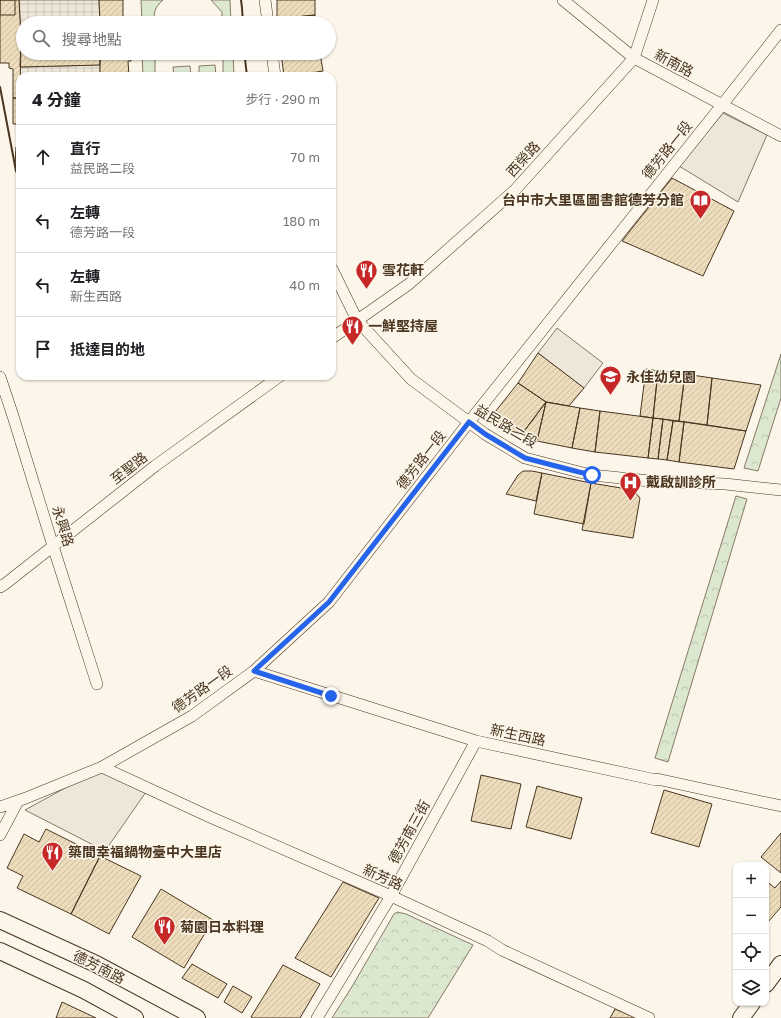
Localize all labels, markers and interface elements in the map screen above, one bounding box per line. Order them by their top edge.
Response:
search box [16,16,336,60]
icon: search [30,27,52,49]
text: 搜尋地點 [62,30,122,48]
street label: 新南路 [652,45,697,80]
text: 4 分鐘 [32,89,81,110]
text: 步行 · 290 m [245,91,320,107]
street label: 德芳路一段 [638,117,695,182]
street label: 西榮路 [502,137,543,180]
text: 直行 [70,139,100,157]
icon: ahead [32,146,54,168]
text: 70 m [290,149,320,165]
text: 益民路二段 [70,160,135,176]
library icon: 台中市大里區圖書館德芳分館 [687,187,713,220]
place label: 台中市大里區圖書館德芳分館 [502,191,684,208]
text: 左轉 [70,203,100,221]
icon: left [32,210,54,232]
text: 180 m [283,213,320,229]
text: 德芳路一段 [70,224,135,240]
restaurant icon: 雪花軒 [353,257,379,290]
place label: 雪花軒 [382,261,424,278]
text: 左轉 [70,267,100,285]
icon: left [32,274,54,296]
text: 40 m [289,277,320,293]
text: 新生西路 [70,288,122,304]
restaurant icon: 一鮮堅持屋 [340,313,366,346]
place label: 一鮮堅持屋 [368,317,438,334]
icon: arrive [32,338,54,360]
text: 抵達目的地 [70,340,145,358]
school or university icon: 永佳幼兒園 [597,364,623,397]
place label: 永佳幼兒園 [626,368,696,385]
street label: 益民路二段 [472,400,541,451]
street label: 德芳路一段 [392,427,449,493]
street label: 至聖路 [107,448,150,487]
route start [583,466,601,484]
hospital icon: 戴啟訓診所 [618,469,644,502]
place label: 戴啟訓診所 [646,473,716,490]
street label: 永興路 [49,503,78,548]
street label: 德芳路一段 [168,662,235,716]
route end [322,687,340,705]
street label: 新生西路 [489,720,547,749]
street label: 德芳南三街 [384,797,433,866]
restaurant icon: 築間幸福鍋物臺中大里店 [40,839,66,872]
place label: 築間幸福鍋物臺中大里店 [68,843,222,860]
street label: 新芳路 [361,860,406,893]
map controls [733,862,769,1006]
button: + [733,862,769,898]
button: − [733,898,769,934]
restaurant icon: 菊園日本料理 [151,914,177,947]
place label: 菊園日本料理 [180,918,264,935]
button: locate [733,934,769,970]
street label: 德芳南路 [70,946,128,987]
button: layers [733,970,769,1006]

